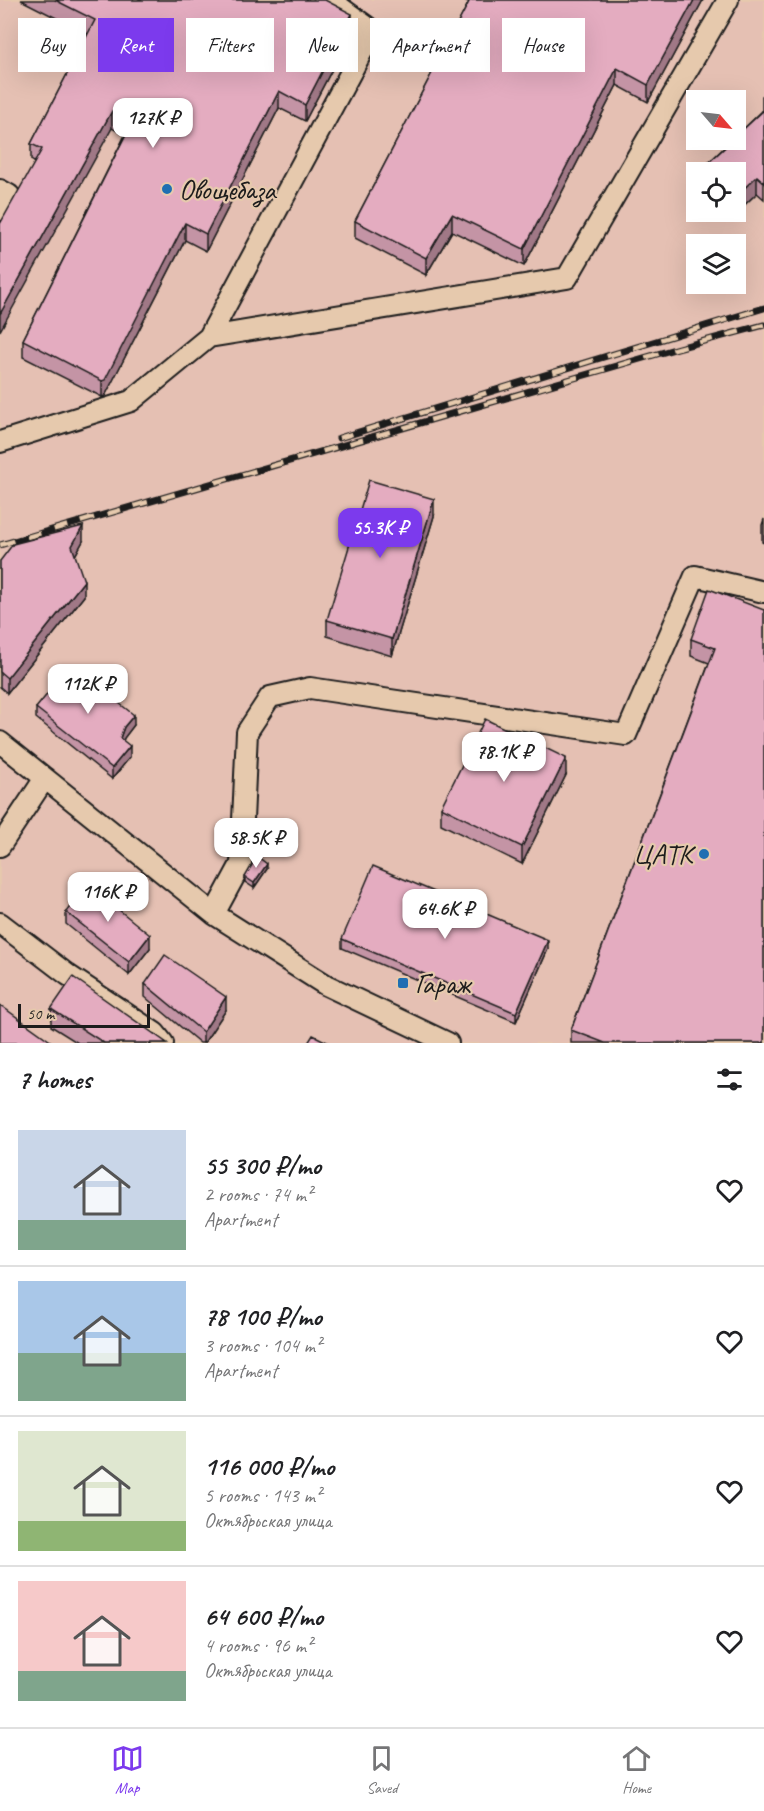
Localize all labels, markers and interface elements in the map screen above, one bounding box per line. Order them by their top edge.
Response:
chip: Buy [18,18,86,72]
chip: Rent [98,18,174,72]
chip: Filters [186,18,274,72]
chip: New [286,18,358,72]
chip: Apartment [370,18,490,72]
chip: House [502,18,585,72]
north arrow [686,90,746,150]
map controls [686,90,746,294]
pin: 127K ₽ [104,98,202,149]
text: 127K ₽ [127,105,179,130]
button: locate [686,162,746,222]
place label: Овощебаза [179,172,277,208]
marker: Овощебаза [160,182,174,196]
button: layers [686,234,746,294]
pin: 55.3K ₽ [325,508,435,559]
text: 55.3K ₽ [352,515,408,540]
pin: 112K ₽ [39,664,137,715]
text: 112K ₽ [62,671,114,696]
pin: 78.1K ₽ [449,732,559,783]
text: 78.1K ₽ [476,739,532,764]
pin: 58.5K ₽ [201,818,311,869]
text: 58.5K ₽ [228,825,284,850]
place label: ЦАТК [633,837,696,872]
marker: ЦАТК [697,847,711,861]
pin: 116K ₽ [59,872,157,923]
text: 116K ₽ [82,879,134,904]
pin: 64.6K ₽ [390,889,500,940]
text: 64.6K ₽ [416,896,474,921]
place label: Гараж [415,966,473,1001]
marker: Гараж [396,976,410,990]
scale bar [18,1001,150,1028]
text: 50 m [27,1004,54,1024]
text: 7 homes [18,1063,91,1096]
icon: filters [713,1063,746,1096]
text: 55 300 ₽/mo [204,1149,321,1182]
icon: home [66,1154,138,1226]
icon: heart [713,1174,746,1207]
text: 2 rooms · 74 m² [204,1182,312,1207]
text: Apartment [204,1207,277,1232]
text: 78 100 ₽/mo [204,1300,322,1333]
icon: home [66,1305,138,1377]
icon: heart [713,1325,746,1358]
text: 3 rooms · 104 m² [204,1333,321,1358]
text: Apartment [204,1358,277,1383]
text: 116 000 ₽/mo [204,1450,334,1483]
icon: home [66,1455,138,1527]
icon: heart [713,1475,746,1508]
text: 5 rooms · 143 m² [204,1483,321,1508]
text: Октябрьская улица [204,1508,332,1533]
text: 64 600 ₽/mo [204,1600,323,1633]
icon: home [66,1605,138,1677]
icon: heart [713,1625,746,1658]
text: 4 rooms · 96 m² [204,1633,312,1658]
text: Октябрьская улица [204,1658,332,1683]
tab: Map [111,1742,144,1798]
tab: Saved [365,1742,398,1798]
tab: Home [620,1742,653,1798]

